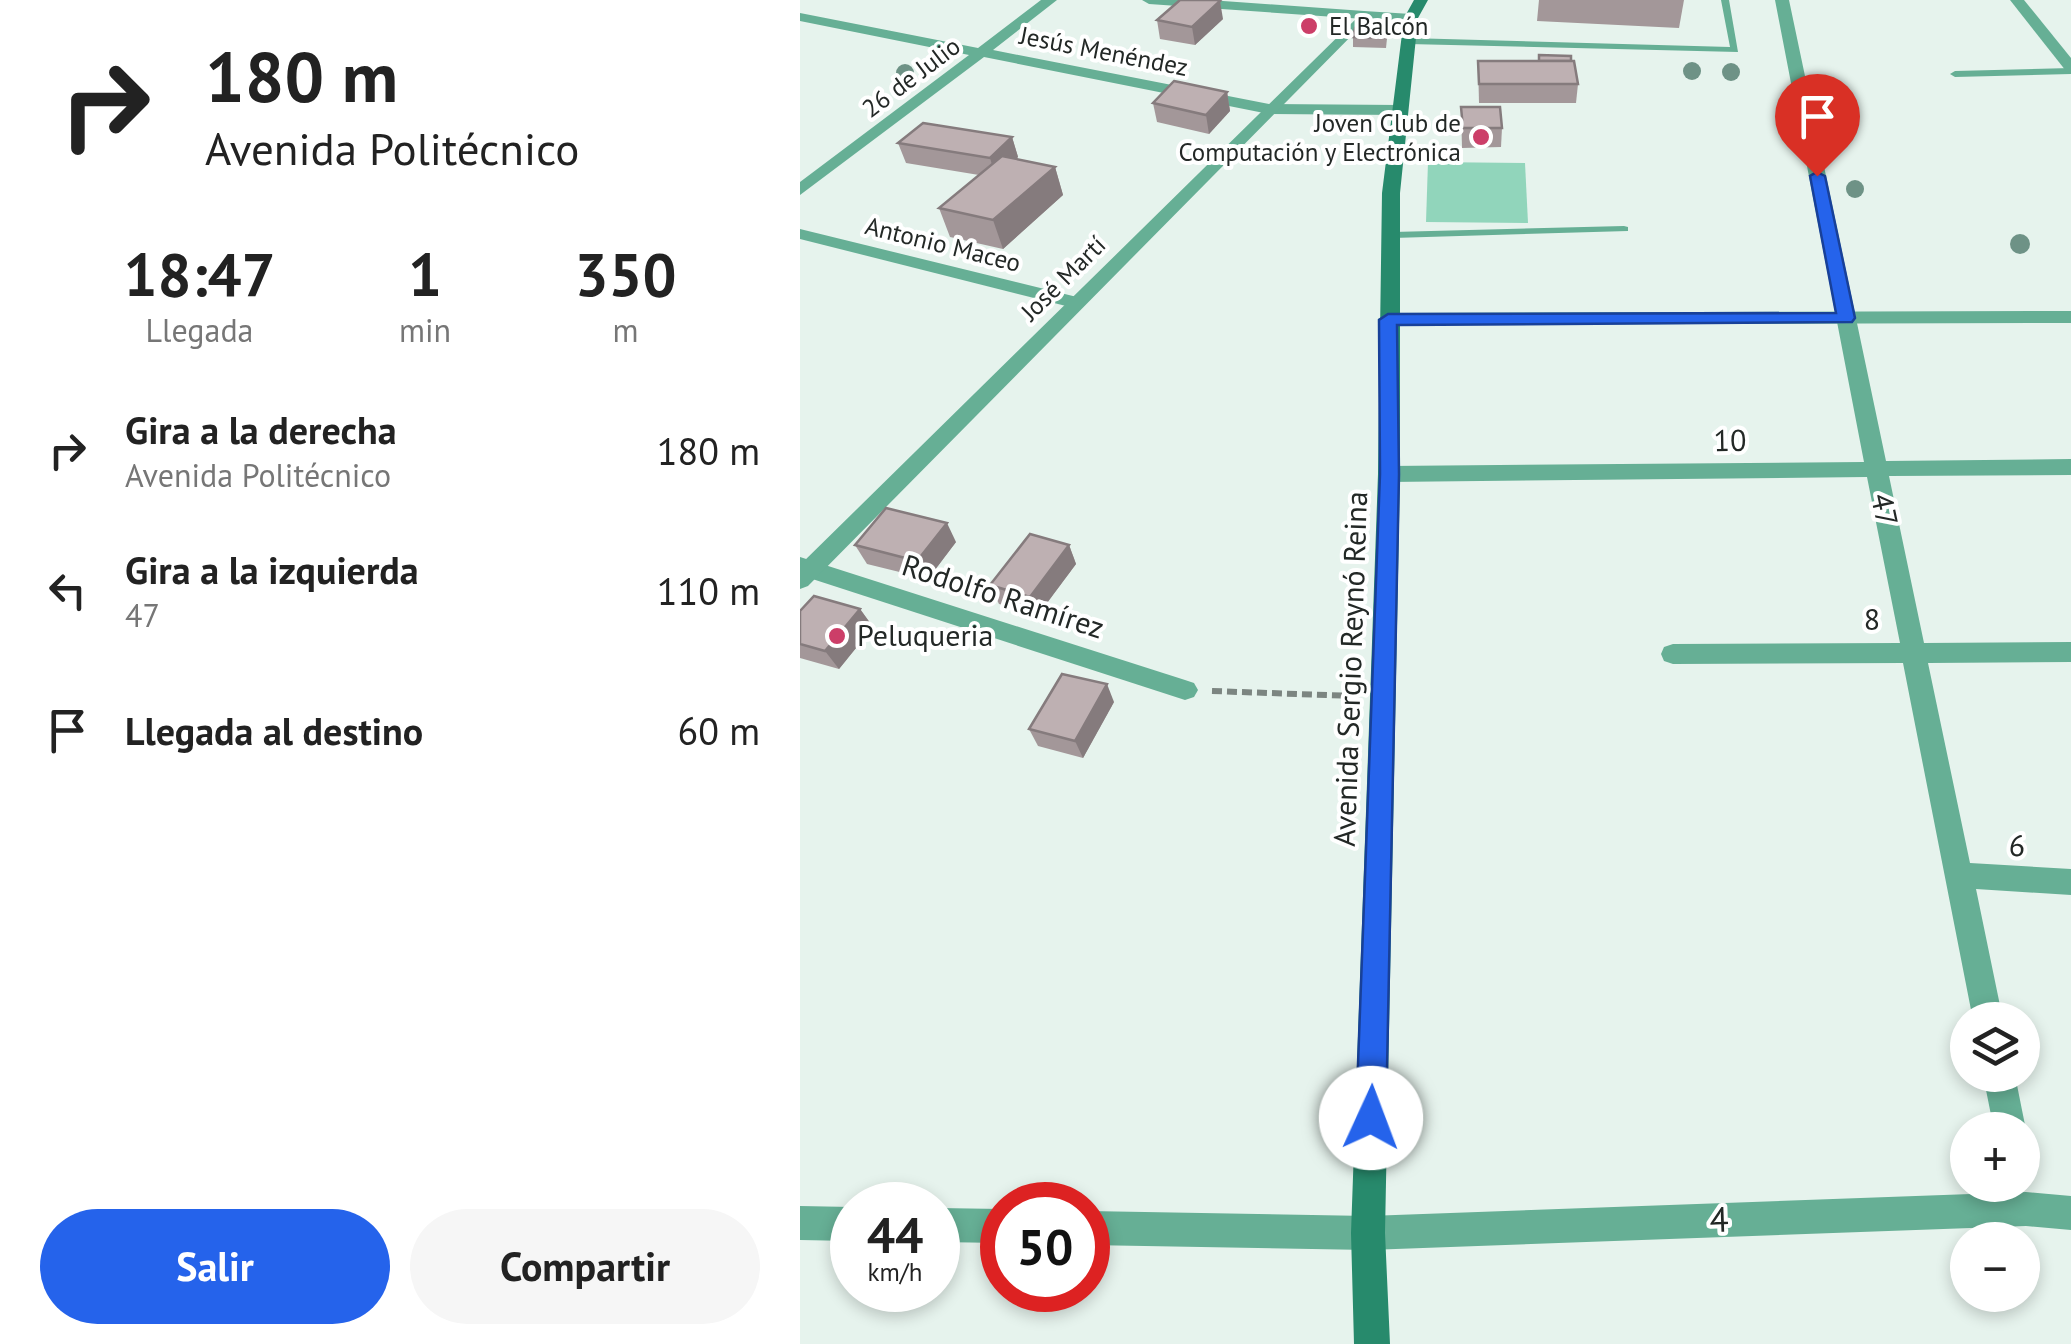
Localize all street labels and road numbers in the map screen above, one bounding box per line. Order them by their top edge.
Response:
street label: Jesús Menéndez [1016,19,1191,83]
street label: 26 de Julio [855,30,967,124]
street label: Antonio Maceo [862,209,1024,279]
street label: José Martí [1013,229,1112,328]
street label: 10 [1713,420,1747,459]
street label: 47 [1863,490,1908,530]
street label: Avenida Sergio Reynó Reina [1324,491,1375,847]
street label: Rodolfo Ramírez [898,545,1109,647]
street label: 8 [1864,599,1880,638]
street label: 6 [2008,824,2027,865]
street label: 4 [1709,1196,1729,1242]

